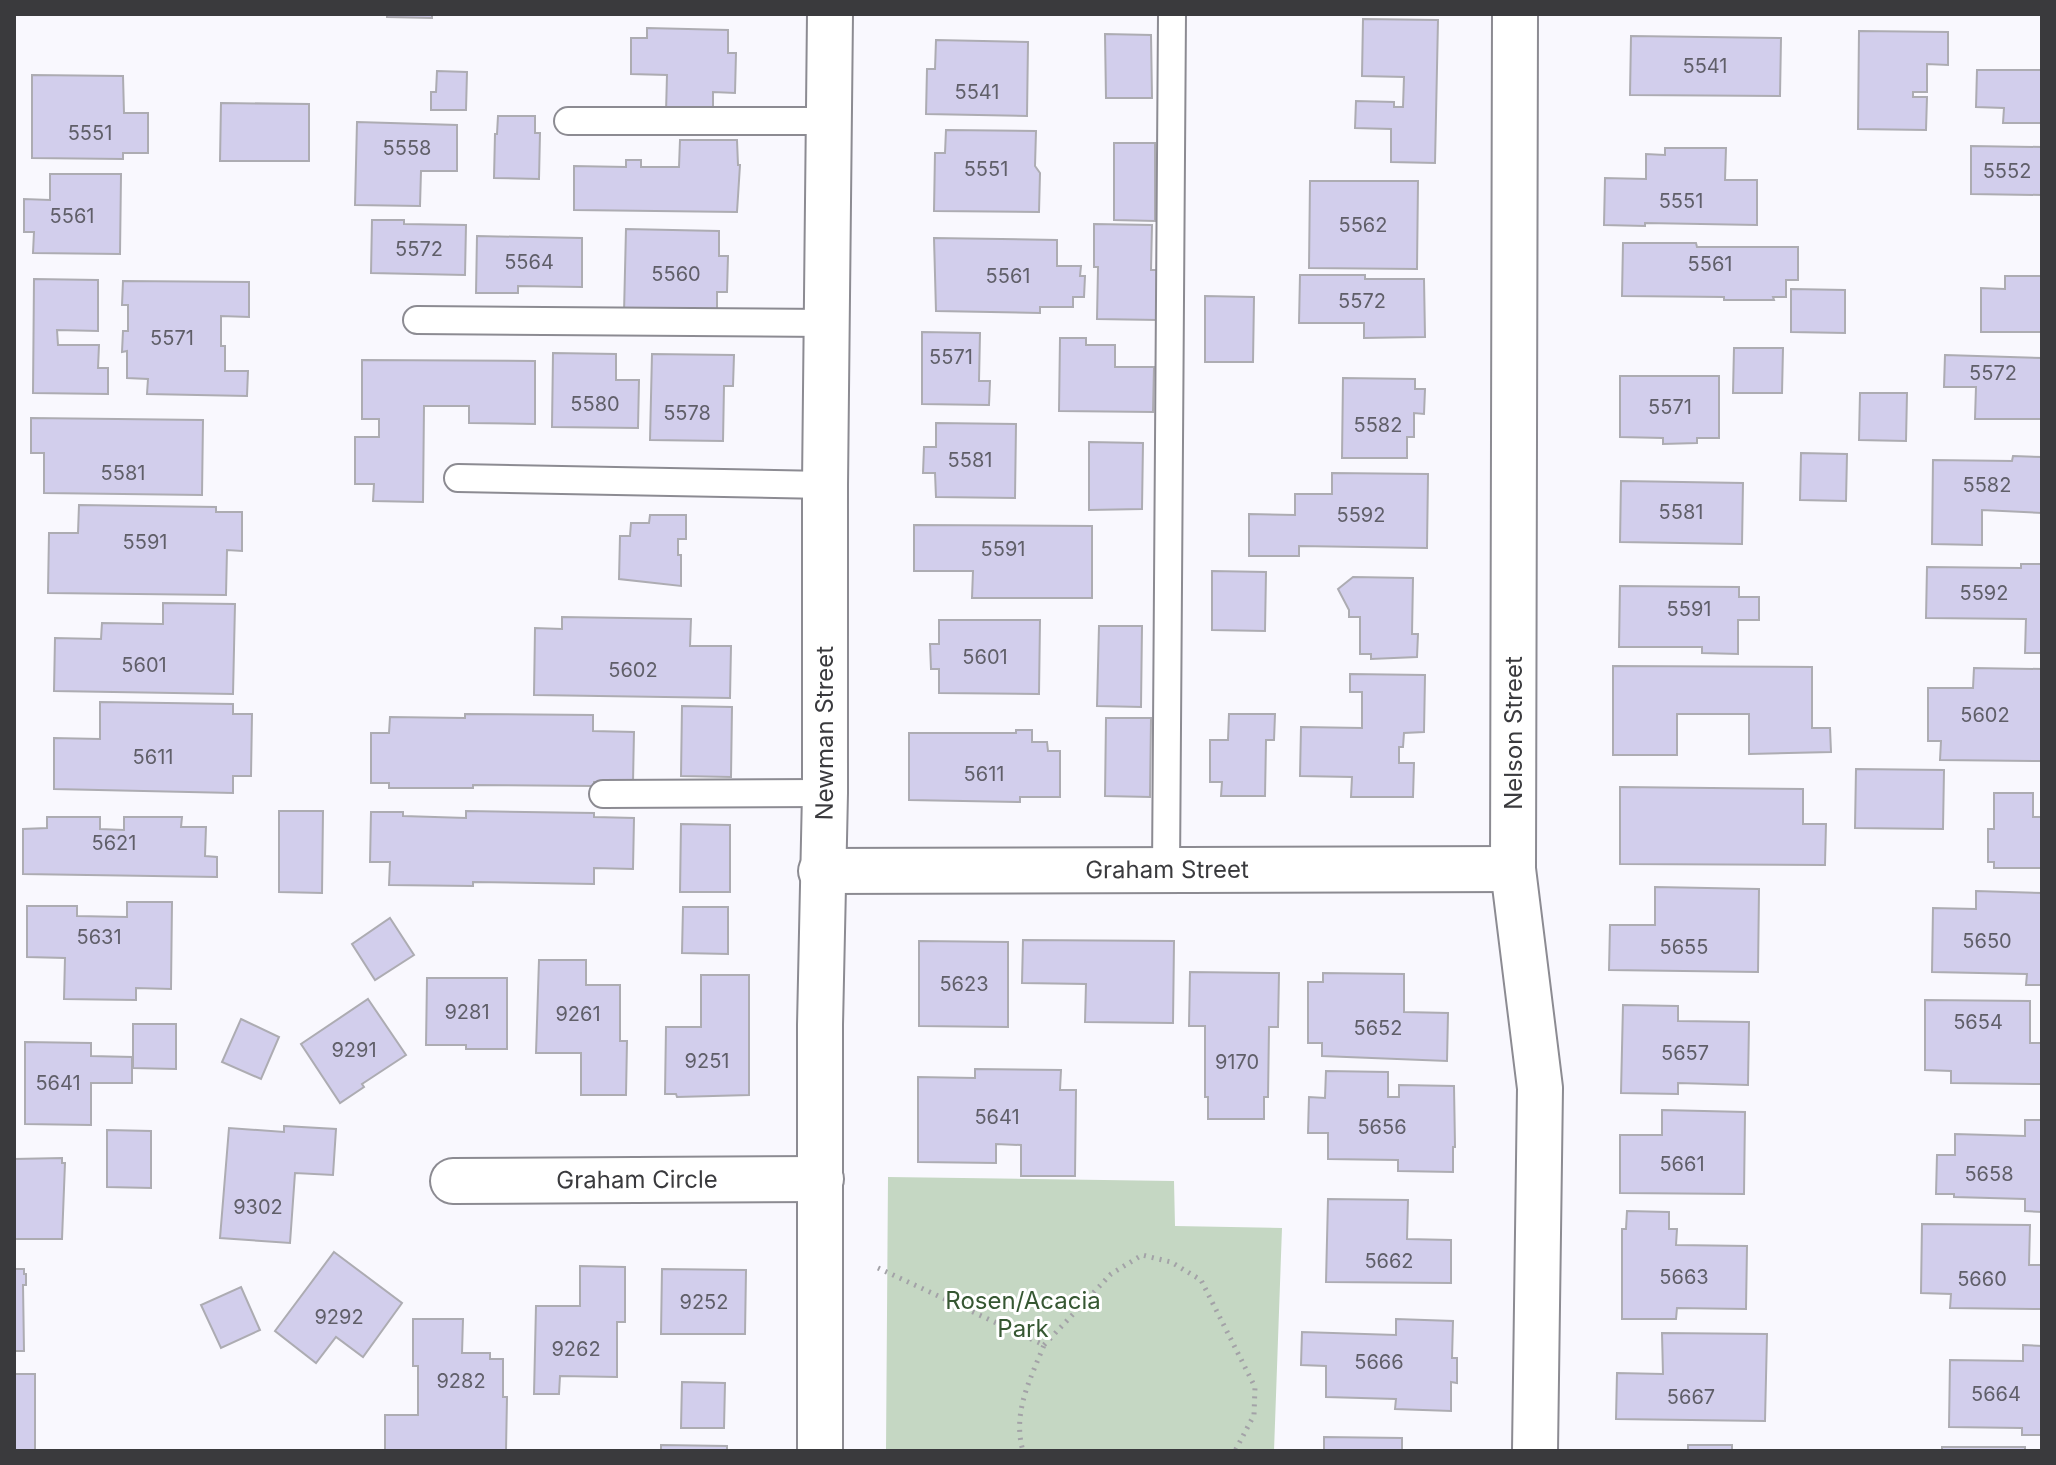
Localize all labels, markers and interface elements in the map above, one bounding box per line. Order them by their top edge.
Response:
house number: 5541 [1683,54,1727,78]
house number: 5541 [955,80,999,104]
house number: 5551 [68,121,112,145]
house number: 5558 [383,136,431,160]
house number: 5551 [964,157,1008,181]
house number: 5552 [1983,159,2031,183]
house number: 5551 [1659,189,1703,213]
house number: 5561 [50,204,94,228]
house number: 5562 [1339,213,1387,237]
house number: 5572 [395,237,443,261]
house number: 5564 [504,250,554,274]
house number: 5561 [1688,252,1732,276]
house number: 5560 [651,262,701,286]
house number: 5561 [986,264,1030,288]
house number: 5572 [1338,289,1386,313]
house number: 5571 [150,326,194,350]
house number: 5571 [929,345,973,369]
house number: 5572 [1969,361,2017,385]
house number: 5580 [570,392,620,416]
house number: 5571 [1648,395,1692,419]
house number: 5578 [663,401,711,425]
house number: 5582 [1354,413,1402,437]
house number: 5581 [948,448,992,472]
house number: 5581 [101,461,145,485]
house number: 5582 [1963,473,2011,497]
house number: 5581 [1659,500,1703,524]
house number: 5592 [1337,503,1385,527]
house number: 5591 [123,530,167,554]
house number: 5591 [981,537,1025,561]
house number: 5592 [1960,581,2008,605]
house number: 5591 [1667,597,1711,621]
house number: 5601 [962,645,1008,669]
street label: Newman Street [809,646,839,821]
house number: 5601 [121,653,167,677]
street label: Nelson Street [1499,656,1528,810]
house number: 5602 [608,658,658,682]
house number: 5602 [1960,703,2010,727]
house number: 5611 [133,745,173,769]
house number: 5611 [964,762,1004,786]
house number: 5621 [92,831,136,855]
street label: Graham Street [1085,855,1249,884]
house number: 5631 [76,925,122,949]
house number: 5650 [1962,929,2012,953]
house number: 5655 [1660,935,1708,959]
house number: 5623 [939,972,989,996]
house number: 9281 [444,1000,490,1024]
house number: 9261 [555,1002,601,1026]
house number: 5654 [1953,1010,2003,1034]
house number: 5652 [1354,1016,1402,1040]
house number: 9291 [331,1038,377,1062]
house number: 5657 [1661,1041,1709,1065]
house number: 9251 [685,1049,729,1073]
house number: 9170 [1215,1050,1259,1074]
house number: 5641 [35,1071,81,1095]
house number: 5641 [974,1105,1020,1129]
house number: 5656 [1357,1115,1407,1139]
house number: 5661 [1659,1152,1705,1176]
house number: 5658 [1964,1162,2014,1186]
street label: Graham Circle [556,1165,718,1194]
house number: 9302 [233,1195,283,1219]
house number: 5662 [1364,1249,1414,1273]
house number: 5663 [1659,1265,1709,1289]
house number: 5660 [1957,1267,2007,1291]
park label: Rosen/Acacia Park [945,1286,1101,1343]
house number: 9252 [680,1290,728,1314]
house number: 9292 [314,1305,364,1329]
house number: 9262 [551,1337,601,1361]
house number: 5666 [1354,1350,1404,1374]
house number: 9282 [436,1369,486,1393]
house number: 5664 [1971,1382,2021,1406]
house number: 5667 [1667,1385,1715,1409]

